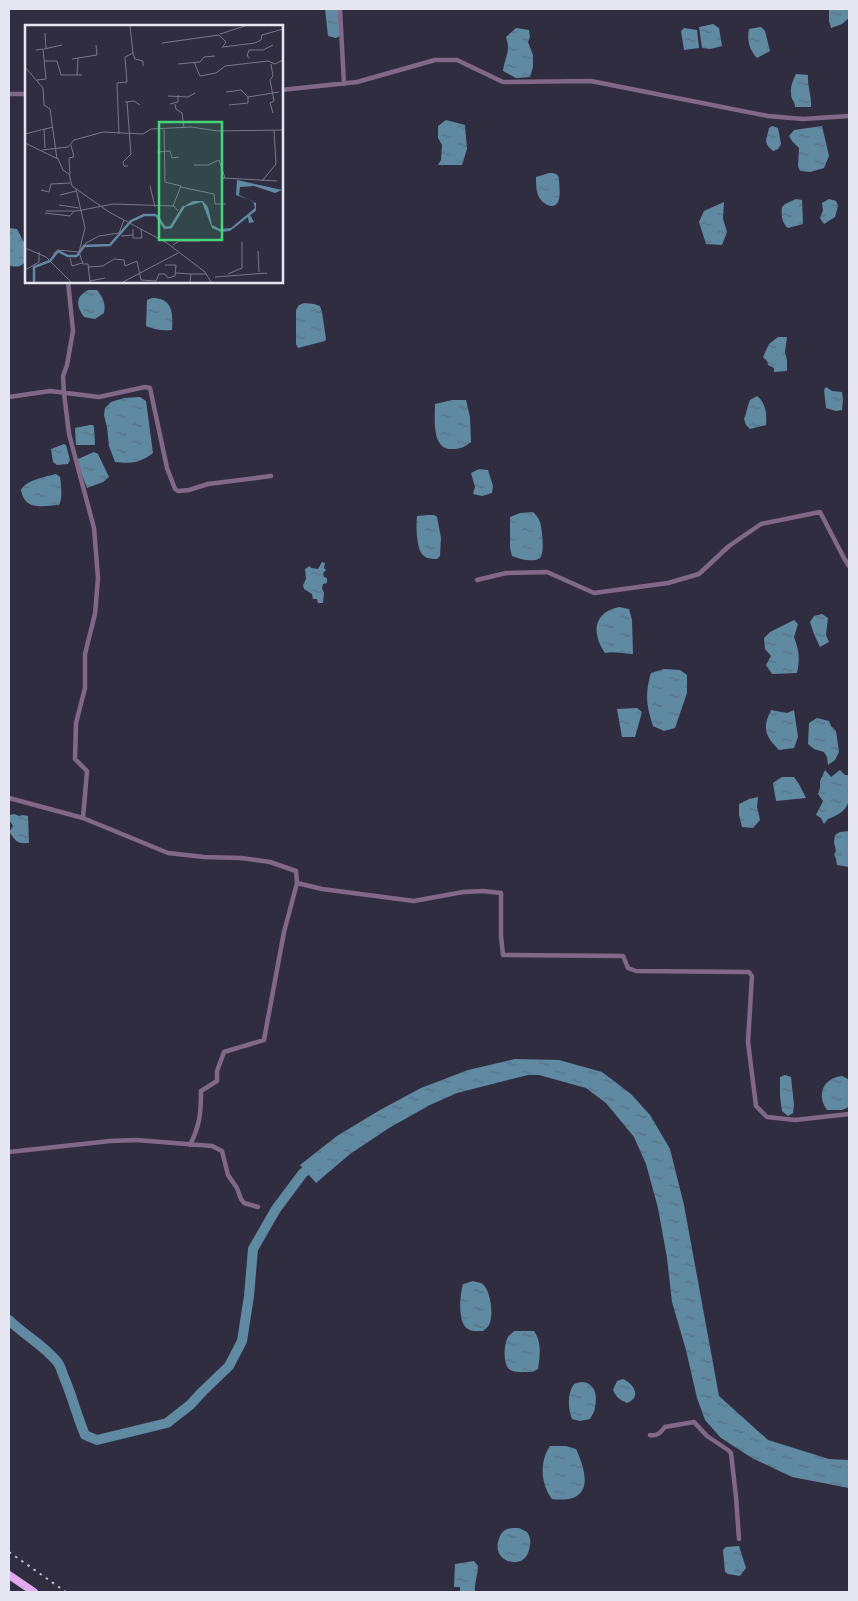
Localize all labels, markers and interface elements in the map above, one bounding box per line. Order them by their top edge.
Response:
inset map [25,25,282,282]

